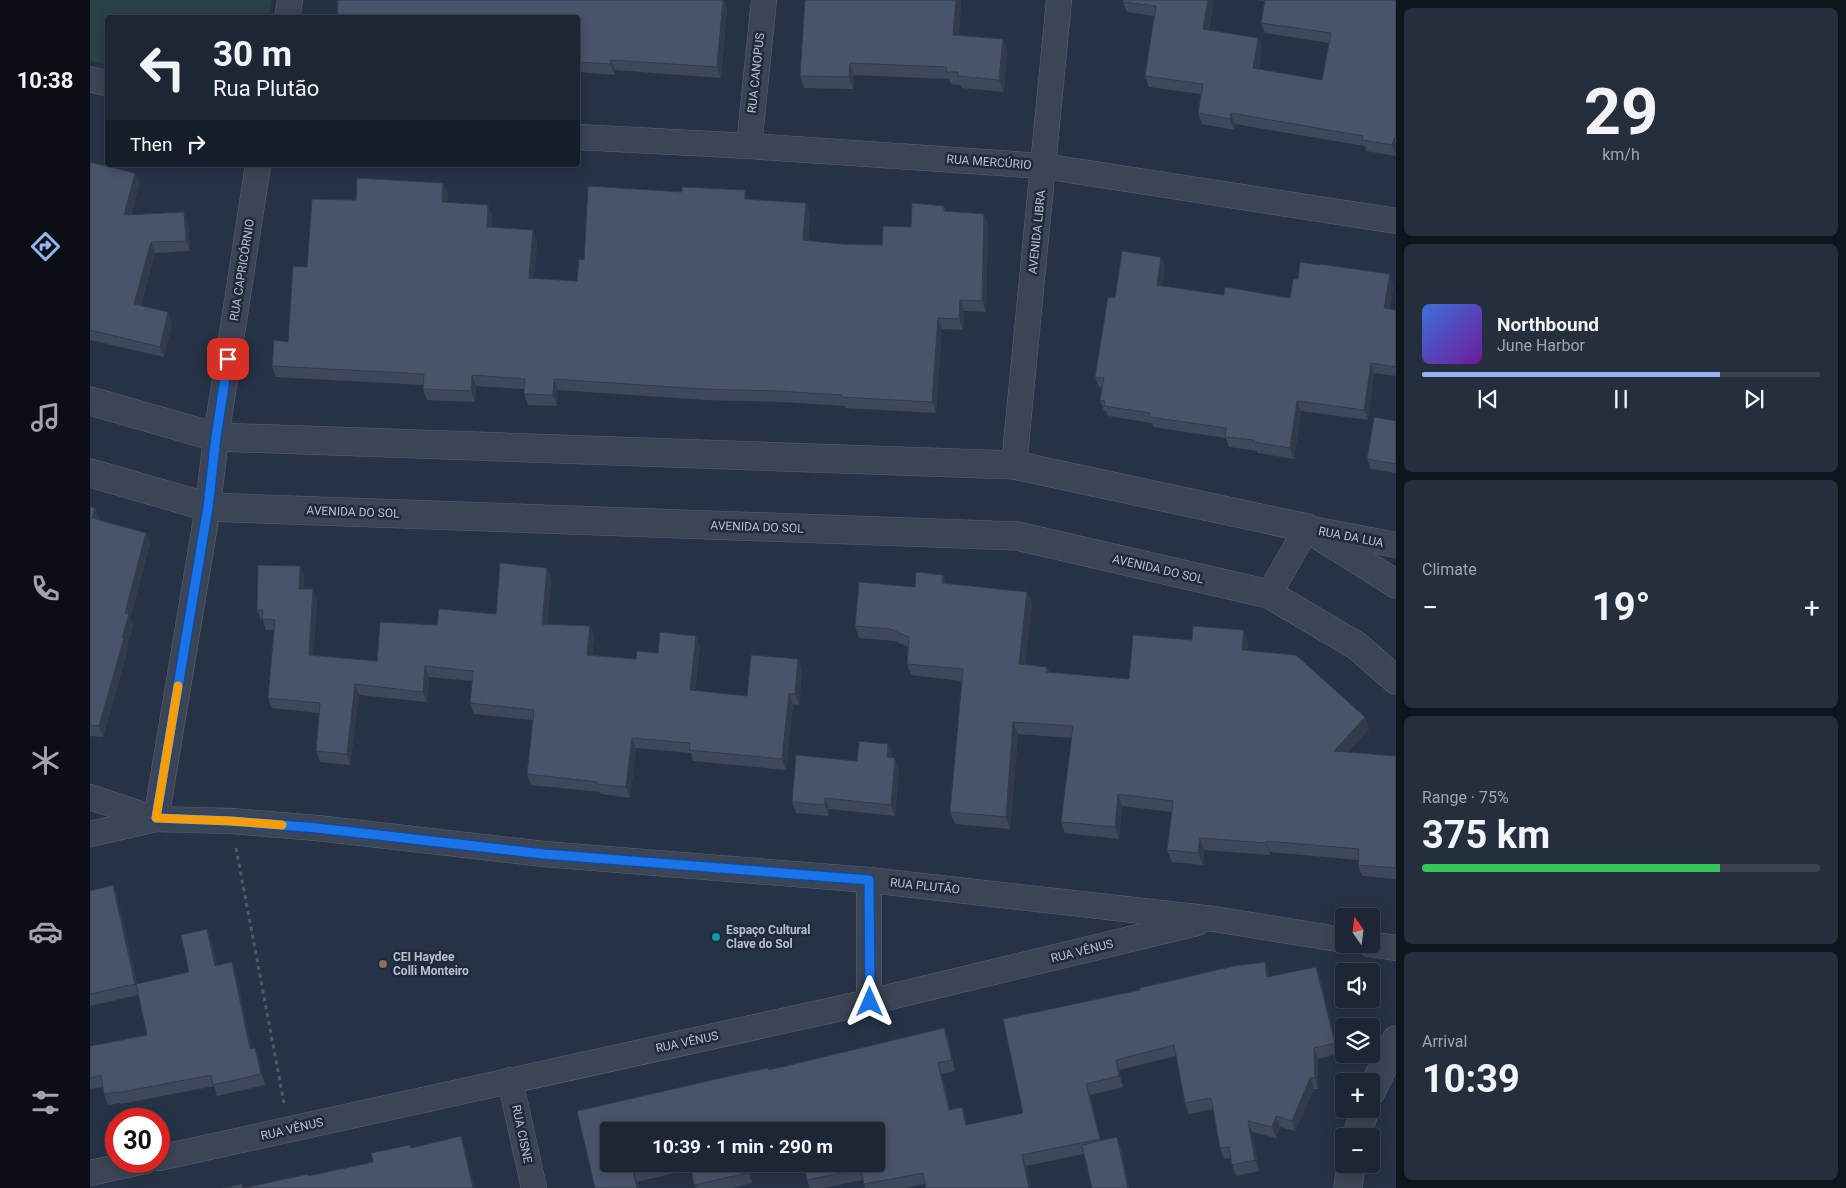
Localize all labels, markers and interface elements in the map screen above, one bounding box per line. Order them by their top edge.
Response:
street label: RUA CANOPUS [745,32,767,114]
text: 30 m [213,34,292,75]
icon: left [130,35,195,100]
text: 10:38 [17,68,73,93]
text: 29 [1584,74,1658,150]
text: Rua Plutão [213,76,319,101]
icon: right [182,130,210,158]
text: Then [130,133,172,156]
text: km/h [1602,145,1640,164]
street label: RUA MERCÚRIO [946,151,1032,172]
street label: AVENIDA LIBRA [1026,189,1048,275]
street label: RUA CAPRICÓRNIO [226,218,257,322]
icon: directions [28,229,63,264]
text: Northbound [1497,313,1599,336]
text: June Harbor [1497,336,1585,355]
pin [207,338,249,380]
icon: arrive [214,345,242,373]
icon: previous [1474,385,1502,413]
icon: pause [1607,385,1635,413]
icon: next [1740,385,1768,413]
icon: music [28,400,63,435]
street label: AVENIDA DO SOL [306,503,400,521]
street label: AVENIDA DO SOL [710,518,804,536]
street label: RUA DA LUA [1317,524,1385,550]
street label: AVENIDA DO SOL [1111,552,1205,586]
text: Climate [1422,560,1477,579]
icon: phone [28,571,63,606]
text: 19° [1592,585,1650,629]
text: − [1422,591,1438,624]
text: + [1804,591,1820,624]
icon: climate [28,743,63,778]
text: Range · 75% [1422,788,1509,807]
text: 375 km [1422,813,1550,857]
street label: RUA PLUTÃO [889,873,961,897]
north arrow [1335,908,1380,952]
map controls [1335,908,1380,1173]
icon: car [28,914,63,949]
place label: Espaço Cultural Clave do Sol [726,923,810,951]
marker: Espaço Cultural Clave do Sol [710,931,722,943]
street label: RUA VÊNUS [1049,936,1115,966]
place label: CEI Haydee Colli Monteiro [393,950,469,978]
marker: CEI Haydee Colli Monteiro [377,958,389,970]
button: sound [1335,963,1380,1008]
position arrow [843,975,895,1027]
button: layers [1335,1018,1380,1063]
street label: RUA VÊNUS [654,1028,720,1055]
text: Arrival [1422,1032,1467,1051]
text: 10:39 [1422,1057,1520,1101]
button: + [1335,1073,1380,1118]
icon: filters [28,1085,63,1120]
street label: RUA CISNE [509,1103,535,1165]
speed limit sign: 30 [105,1108,170,1173]
street label: RUA VÊNUS [259,1114,325,1143]
button: − [1335,1128,1380,1173]
text: 10:39 · 1 min · 290 m [652,1135,833,1158]

